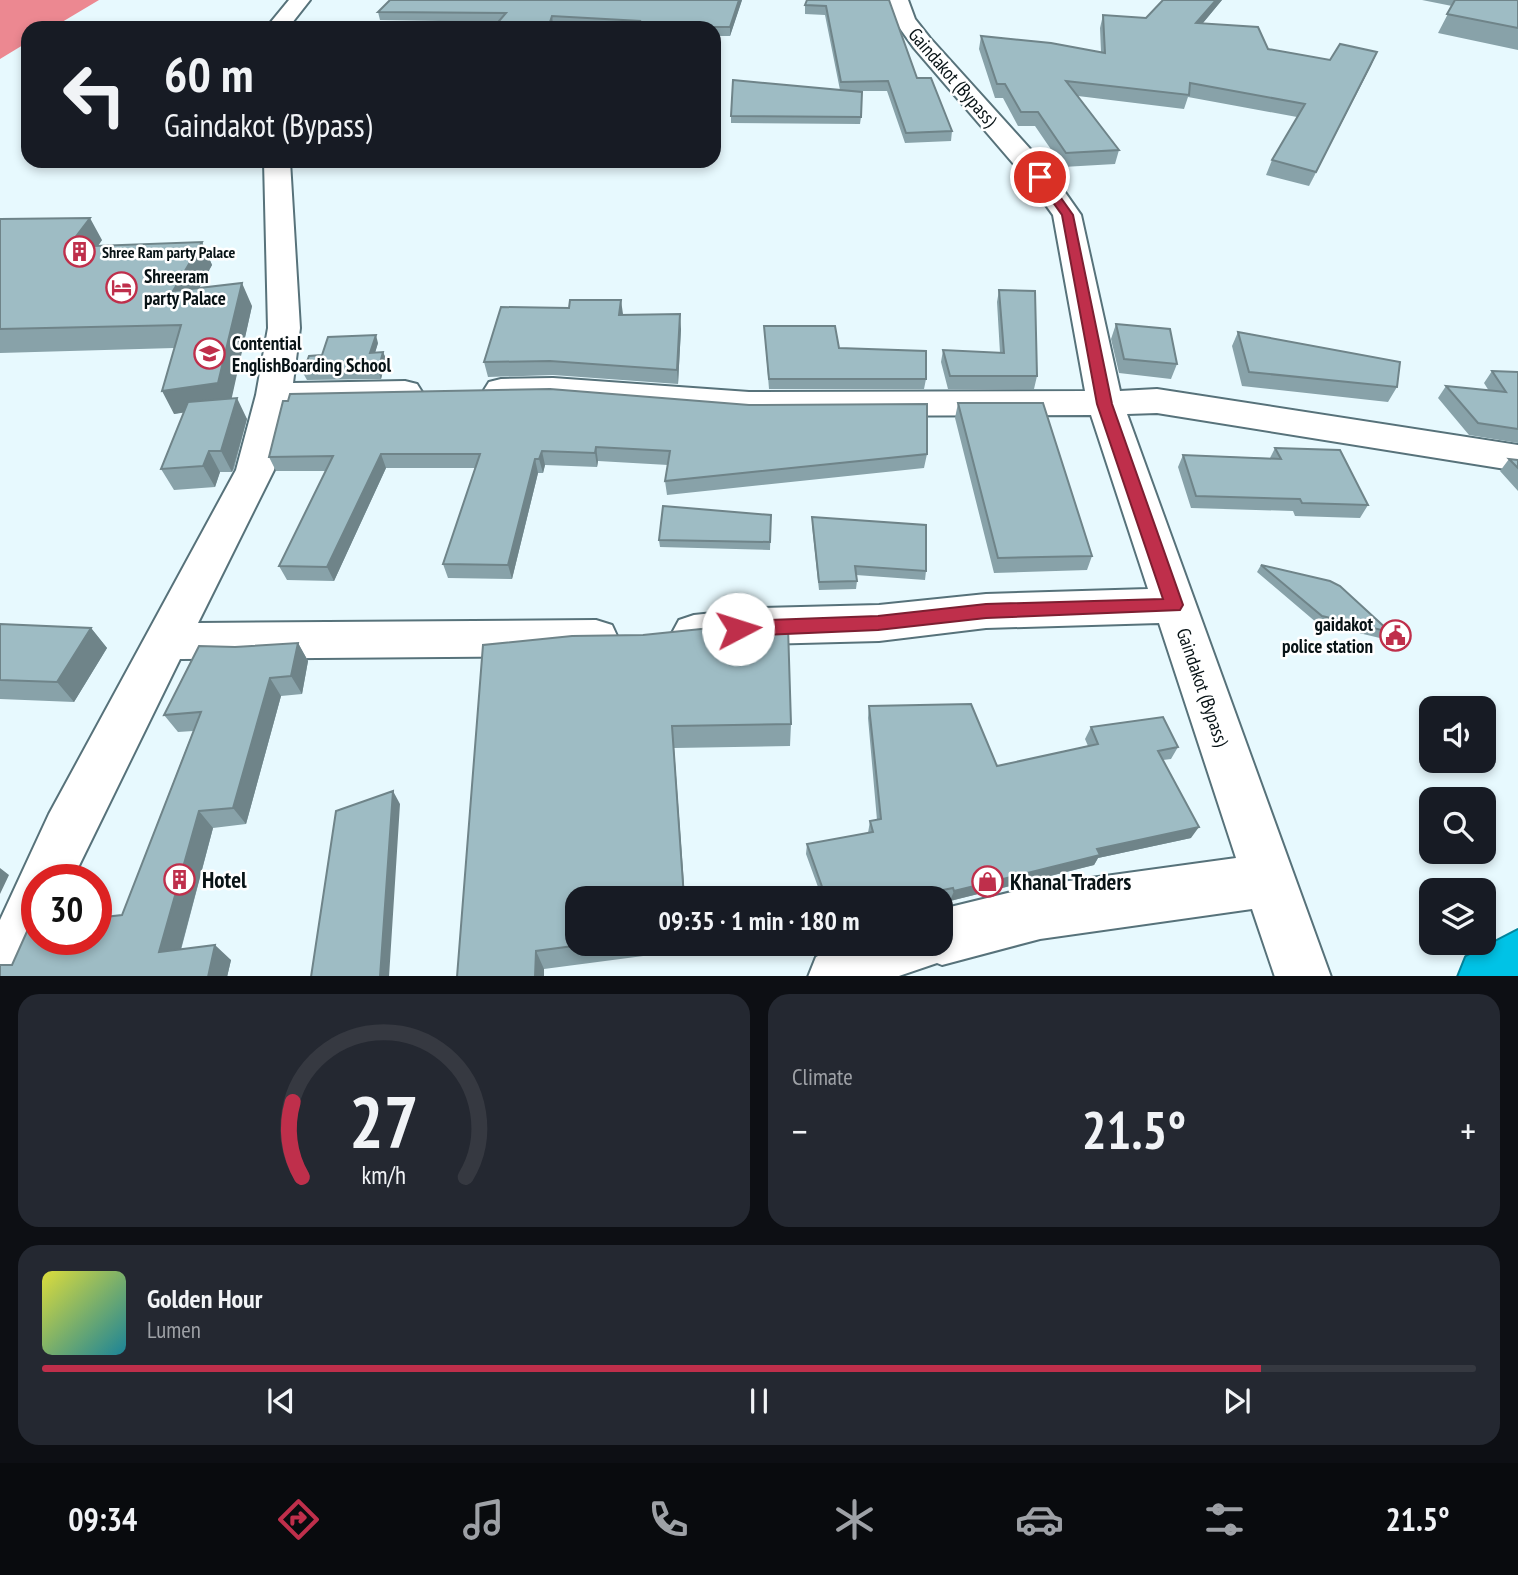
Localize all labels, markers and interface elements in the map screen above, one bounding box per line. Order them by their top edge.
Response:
street label: Gaindakot (Bypass) [903,23,1003,132]
text: 60 m [164,42,253,106]
icon: left [49,49,140,140]
text: Gaindakot (Bypass) [164,104,372,146]
pin [1010,147,1070,207]
icon: arrive [1021,158,1059,196]
building icon: Shree Ram party Palace [62,235,96,269]
place label: Shree Ram party Palace [102,242,236,262]
place label: Shreeram party Palace [144,264,226,310]
hotel icon: Shreeram party Palace [104,270,138,304]
place label: Contential EnglishBoarding School [232,331,391,377]
school or university icon: Contential EnglishBoarding School [192,337,226,371]
position arrow [701,592,775,666]
place label: gaidakot police station [1282,612,1373,658]
public building icon: gaidakot police station [1379,618,1413,652]
street label: Gaindakot (Bypass) [1172,625,1235,750]
map controls [1419,696,1496,955]
button: sound [1419,696,1496,773]
button: search [1419,787,1496,864]
building icon: Hotel [162,862,196,896]
speed limit sign: 30 [21,864,112,955]
shop icon: Khanal Traders [970,864,1004,898]
place label: Hotel [202,865,247,894]
place label: Khanal Traders [1010,867,1131,896]
button: layers [1419,878,1496,955]
text: 09:35 · 1 min · 180 m [659,904,859,937]
text: Climate [792,1062,853,1091]
text: 27 [349,1073,419,1167]
text: 21.5° [1082,1096,1186,1163]
text: − [792,1106,808,1155]
text: + [1460,1106,1476,1155]
text: km/h [362,1158,406,1190]
text: Golden Hour [147,1282,262,1315]
text: Lumen [147,1315,201,1344]
icon: previous [262,1382,300,1420]
icon: pause [740,1382,778,1420]
icon: next [1218,1382,1256,1420]
icon: directions [274,1495,323,1544]
icon: music [459,1495,508,1544]
icon: phone [644,1495,693,1544]
icon: climate [830,1495,879,1544]
icon: car [1015,1495,1064,1544]
icon: filters [1200,1495,1249,1544]
text: 09:34 [68,1498,137,1540]
text: 21.5° [1385,1498,1450,1540]

